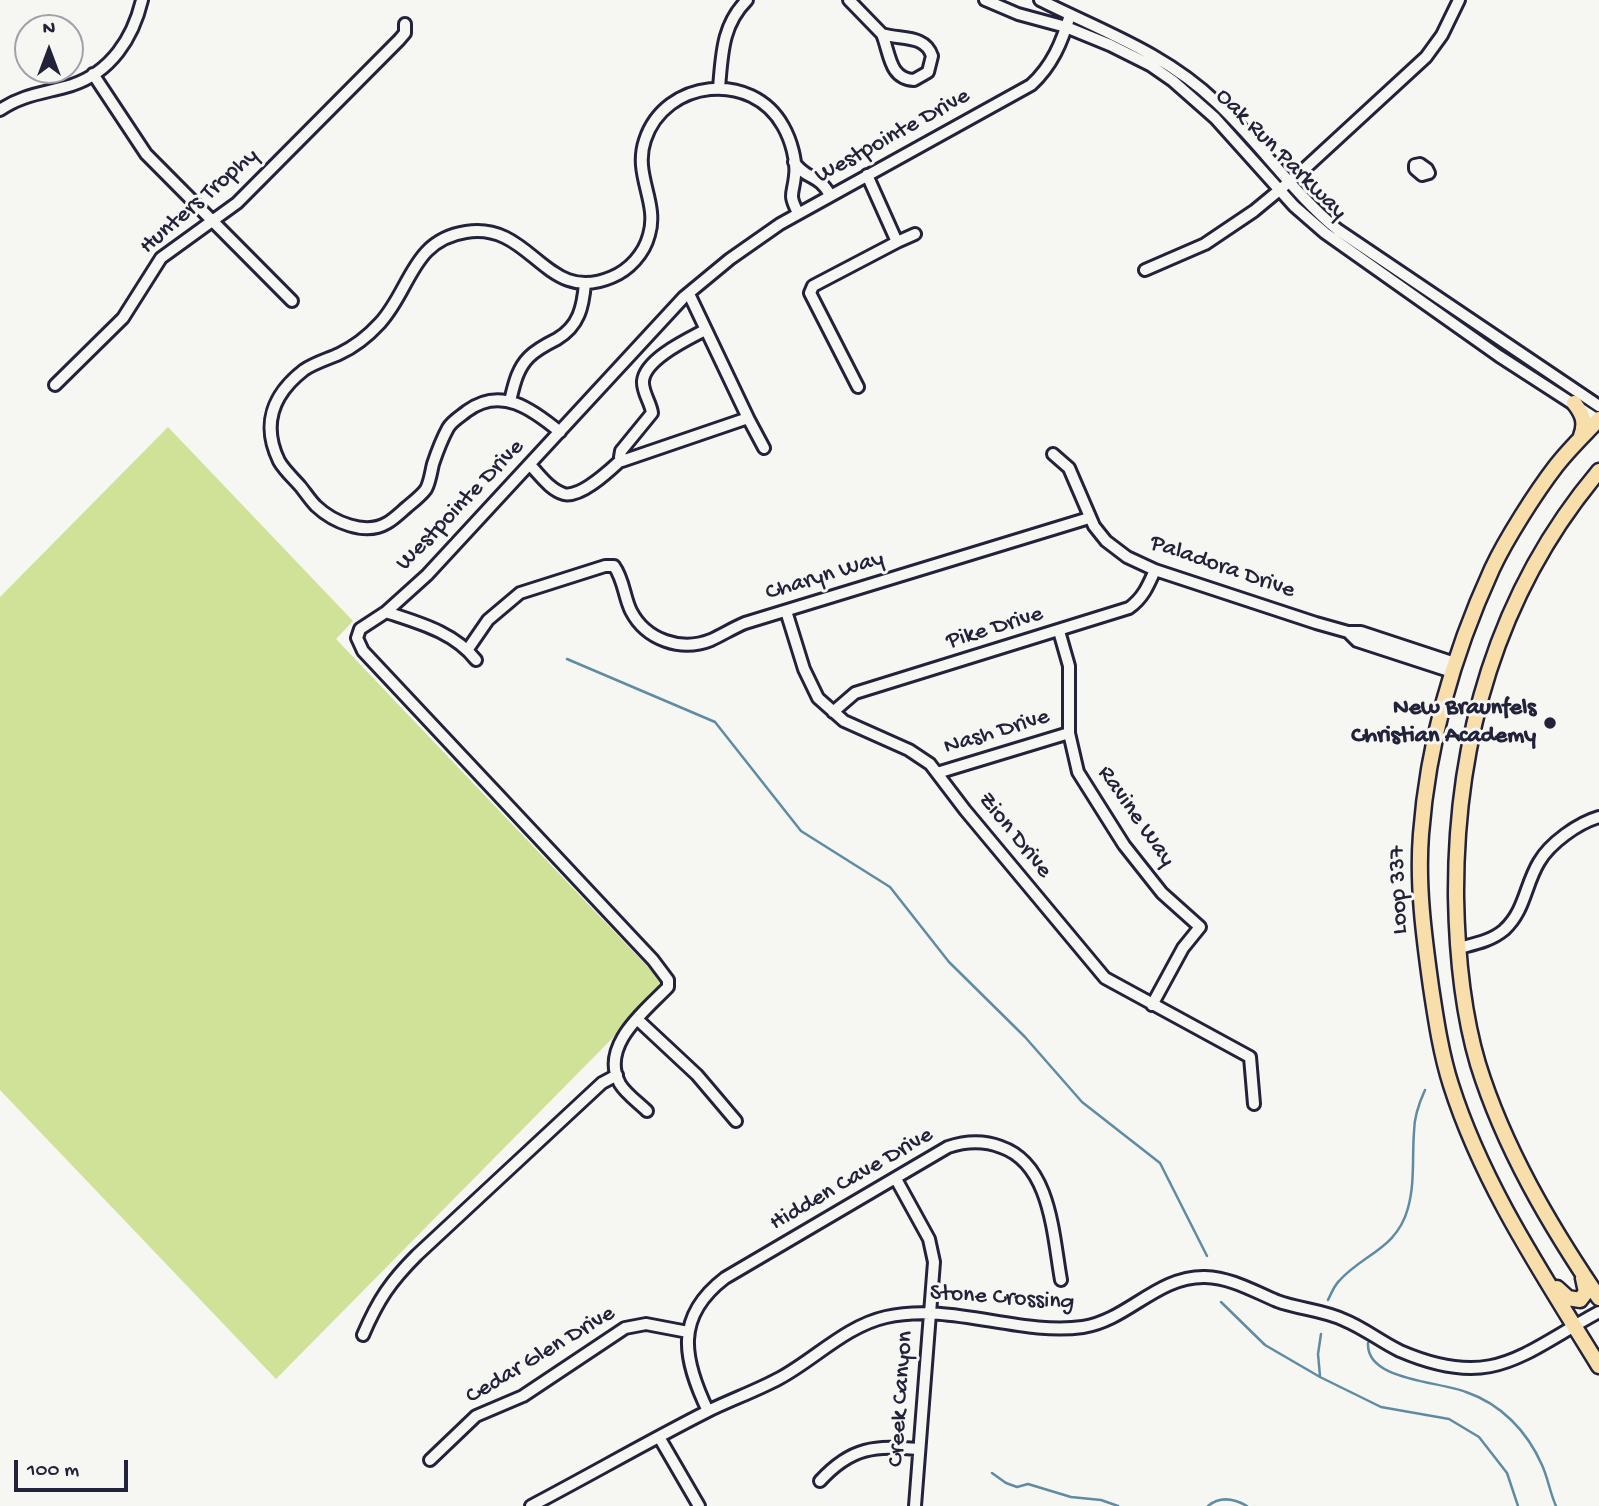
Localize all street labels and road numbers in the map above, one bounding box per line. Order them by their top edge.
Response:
street label: Westpointe Drive [811,83,975,191]
street label: Oak Run Parkway [1208,83,1352,227]
street label: Hunters Trophy [135,142,265,262]
street label: Westpointe Drive [391,434,531,578]
street label: Paladora Drive [1146,530,1298,606]
street label: Charyn Way [762,545,888,609]
street label: Pike Drive [943,601,1047,657]
street label: Nash Drive [941,703,1053,763]
street label: Ravine Way [1090,761,1180,873]
street label: Zion Drive [971,787,1057,885]
street label: Loop 337 [1384,845,1416,935]
street label: Hidden Cave Drive [765,1122,939,1238]
street label: Stone Crossing [929,1280,1075,1318]
street label: Cedar Glen Drive [461,1300,621,1412]
street label: Creek Canyon [883,1330,921,1468]

